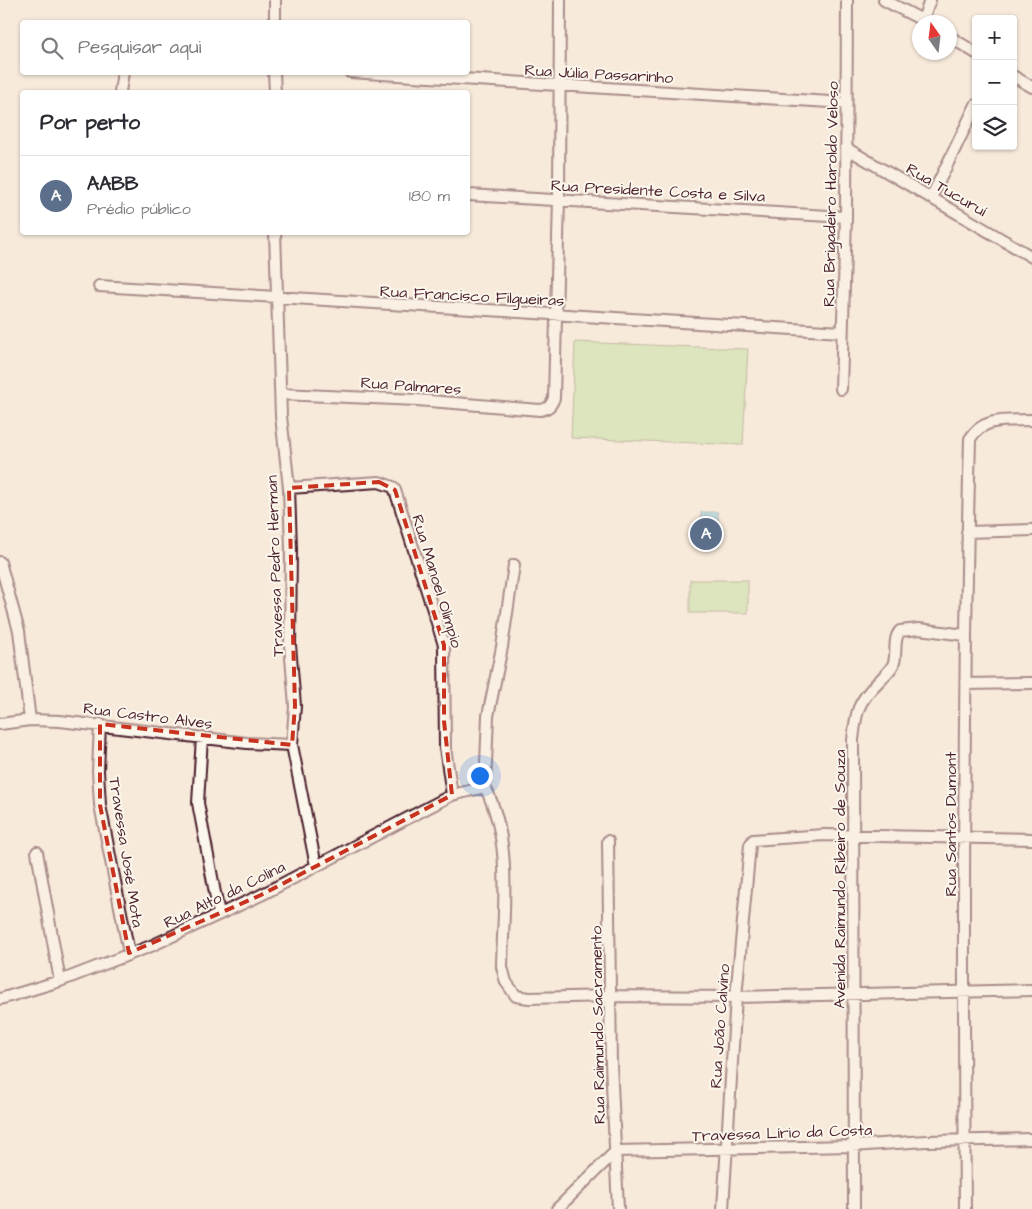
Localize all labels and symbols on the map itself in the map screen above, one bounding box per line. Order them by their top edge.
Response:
north arrow [912,15,957,60]
street label: Rua Júlia Passarinho [524,59,674,89]
street label: Rua Brigadeiro Haroldo Veloso [818,81,845,307]
street label: Rua Tucuruí [902,158,991,222]
street label: Rua Presidente Costa e Silva [550,174,766,208]
street label: Rua Francisco Filgueiras [379,280,565,313]
street label: Rua Palmares [360,372,462,400]
street label: Travessa Pedro Herman [261,475,289,657]
street label: Rua Manoel Olímpio [406,512,468,651]
pin: A [690,515,722,553]
street label: Rua Castro Alves [82,697,214,735]
street label: Avenida Raimundo Ribeiro de Souza [829,749,851,1009]
street label: Rua Santos Dumont [940,751,962,896]
your location [467,763,493,789]
street label: Travessa José Mota [103,775,149,929]
street label: Rua Alto da Colina [160,856,289,934]
street label: Rua Raimundo Sacramento [585,926,611,1124]
street label: Rua João Calvino [705,963,735,1089]
street label: Travessa Lírio da Costa [692,1119,873,1147]

